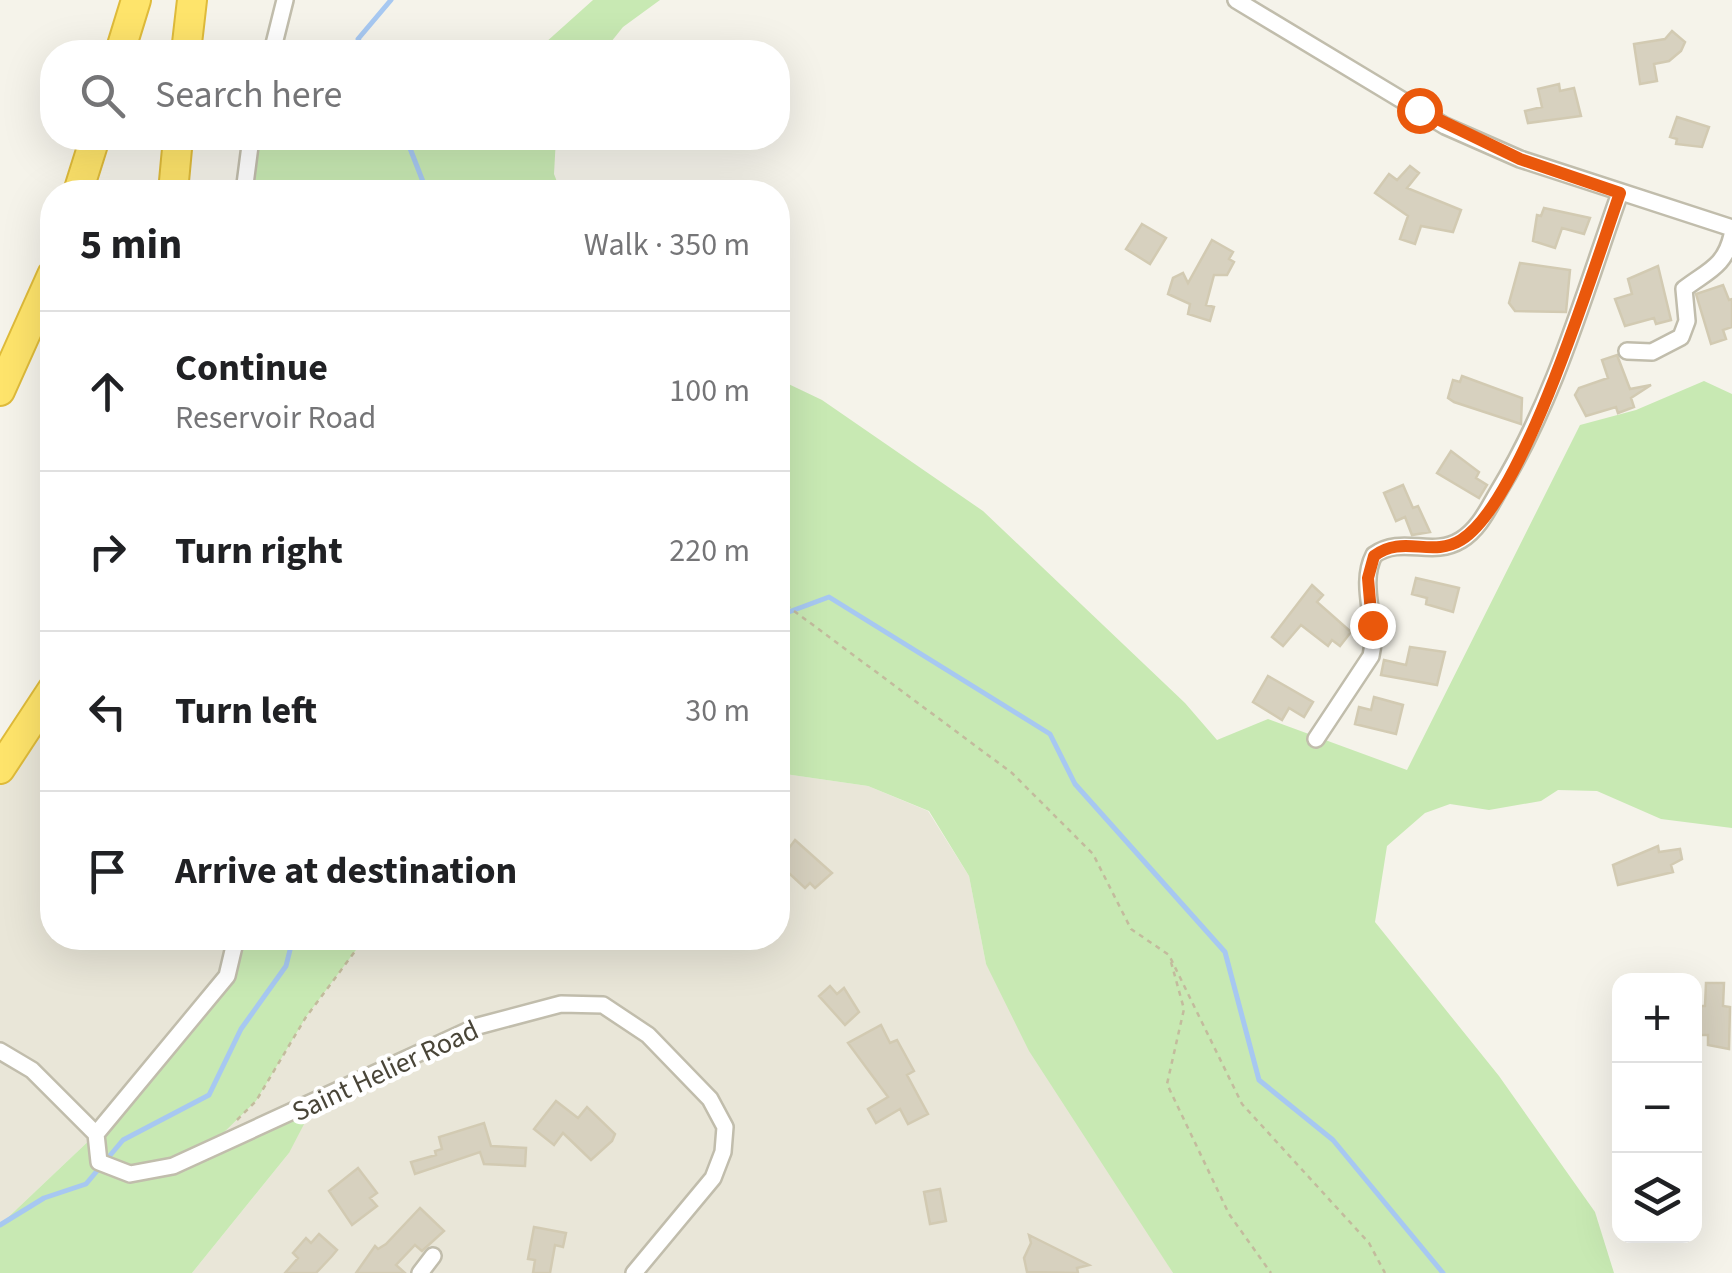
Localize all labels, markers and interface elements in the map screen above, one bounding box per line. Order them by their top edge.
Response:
search box [40,40,790,150]
icon: search [75,68,130,123]
text: Search here [155,68,342,122]
route start [1397,88,1443,134]
text: 5 min [80,215,182,275]
text: Walk · 350 m [584,222,750,268]
text: Continue [175,341,328,395]
icon: ahead [80,364,135,419]
text: 100 m [669,368,750,414]
text: Reservoir Road [175,395,376,441]
icon: right [80,524,135,579]
text: Turn right [175,524,343,578]
text: 220 m [669,528,750,574]
route end [1350,603,1396,649]
icon: left [80,684,135,739]
text: Turn left [175,684,317,738]
text: 30 m [685,688,750,734]
icon: arrive [80,844,135,899]
text: Arrive at destination [175,844,517,898]
map controls [1612,973,1702,1243]
button: + [1612,973,1702,1063]
street label: Saint Helier Road [286,1010,485,1132]
button: − [1612,1063,1702,1153]
button: layers [1612,1153,1702,1243]

